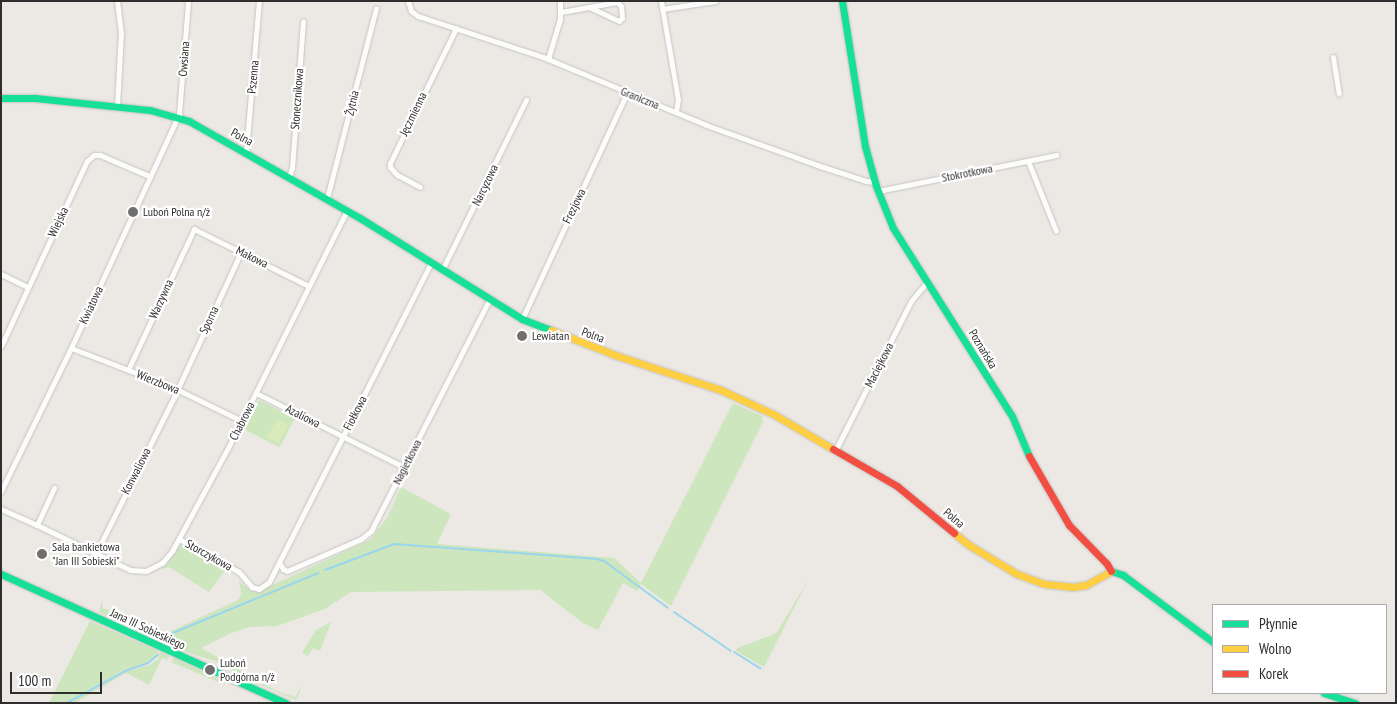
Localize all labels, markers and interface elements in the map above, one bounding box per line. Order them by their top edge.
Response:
street label: Owsiana [176,41,192,77]
street label: Pszenna [244,60,262,94]
street label: Słonecznikowa [288,68,306,130]
street label: Graniczna [619,84,661,112]
street label: Żytnia [342,89,362,117]
street label: Jęczmienna [396,90,430,138]
street label: Polna [228,125,256,149]
street label: Stokrotkowa [940,161,994,185]
street label: Narcyzowa [469,162,501,208]
street label: Frezjowa [559,186,589,226]
street label: Wiejska [45,205,71,239]
place label: Luboń Polna n/ż [143,205,210,219]
marker: Luboń Polna n/ż [127,206,139,218]
street label: Makowa [234,243,270,271]
street label: Warzywna [146,277,176,321]
street label: Kwiatowa [76,284,106,326]
street label: Sporna [196,304,222,336]
street label: Polna [580,324,606,346]
street label: Poznańska [966,327,1000,371]
place label: Lewiatan [532,329,569,343]
marker: Lewiatan [516,330,528,342]
street label: Maciejkowa [862,340,896,390]
street label: Wierzbowa [134,367,182,397]
street label: Fiołkowa [340,393,370,433]
street label: Chabrowa [226,399,258,443]
street label: Azaliowa [283,401,323,431]
street label: Nagietkowa [390,437,424,487]
street label: Konwaliowa [118,445,154,497]
street label: Polna [941,505,967,531]
street label: Storczykowa [183,536,235,574]
place label: Sala bankietowa "Jan III Sobieski" [52,540,120,568]
marker: Sala bankietowa "Jan III Sobieski" [36,548,48,560]
legend [1212,604,1387,694]
street label: Jana III Sobieskiego [108,605,188,653]
text: Płynnie [1259,614,1298,633]
text: Wolno [1259,639,1292,658]
place label: Luboń Podgórna n/ż [220,656,275,684]
scale bar [12,662,105,694]
marker: Luboń Podgórna n/ż [204,664,216,676]
text: Korek [1259,664,1288,683]
text: 100 m [18,671,51,690]

